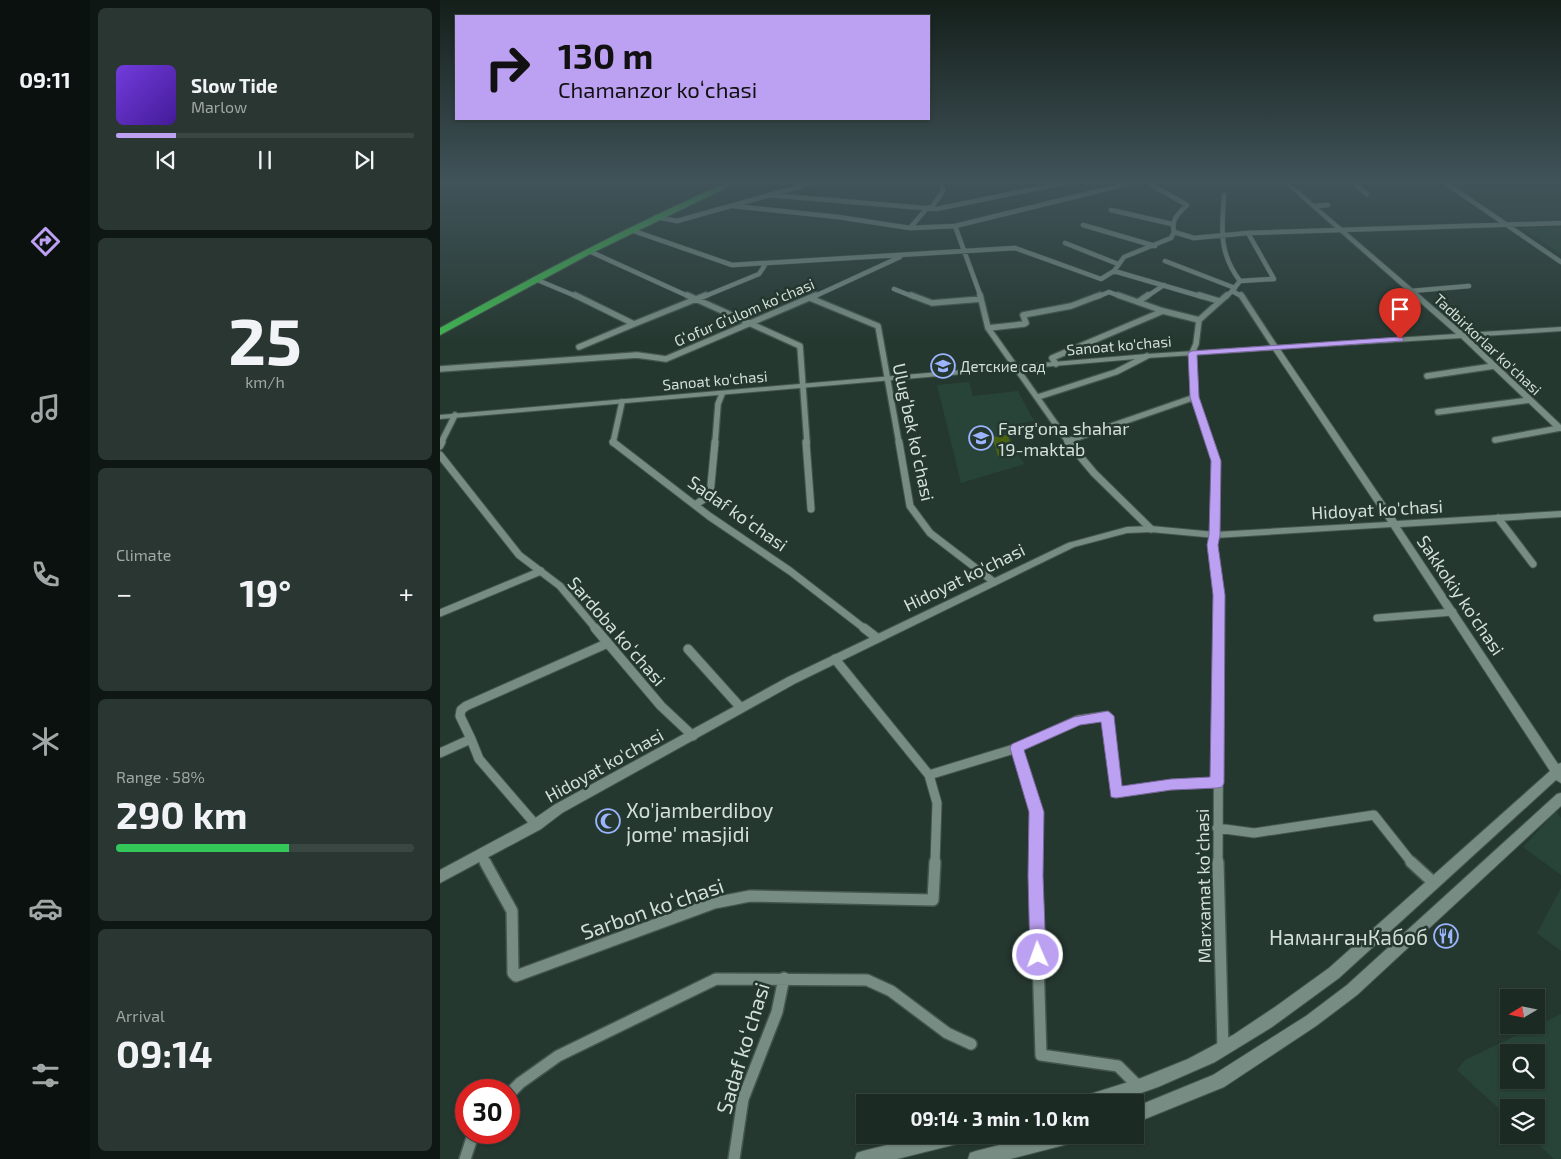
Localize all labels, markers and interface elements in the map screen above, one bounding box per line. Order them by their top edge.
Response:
text: 130 m [558,34,653,76]
icon: right [475,35,540,100]
text: 09:11 [19,66,71,92]
text: Slow Tide [191,74,278,97]
text: Chamanzor koʻchasi [558,76,757,102]
text: Marlow [191,97,247,116]
icon: previous [152,146,180,174]
icon: pause [251,146,279,174]
icon: next [350,146,378,174]
icon: directions [28,224,63,259]
street label: Gʻofur Gʻulom koʻchasi [671,274,817,350]
pin [1379,288,1421,339]
street label: Tadbirkorlar ko'chasi [1431,290,1545,398]
icon: arrive [1386,295,1414,323]
text: 25 [228,300,302,378]
street label: Sanoat ko'chasi [1066,331,1172,359]
school or university icon: Детские сад [930,353,956,379]
place label: Детские сад [960,357,1046,375]
street label: Ulugʻbek koʻchasi [889,361,939,503]
street label: Sanoat ko'chasi [662,366,768,394]
text: km/h [245,372,285,391]
icon: music [28,391,63,426]
place label: Farg'ona shahar 19-maktab [998,417,1129,460]
school or university icon: Farg'ona shahar 19-maktab [968,425,994,451]
street label: Sadaf koʻchasi [684,471,792,555]
street label: Hidoyat ko'chasi [1310,495,1444,523]
street label: Sakkokiy ko'chasi [1413,531,1509,659]
street label: Hidoyat ko'chasi [900,538,1028,616]
text: Climate [116,545,171,564]
icon: phone [28,557,63,592]
text: 19° [240,569,291,615]
street label: Sardoba koʻchasi [564,572,670,690]
text: − [116,576,132,610]
text: + [399,576,414,610]
street label: Hidoyat ko'chasi [541,723,667,807]
icon: climate [28,724,63,759]
text: Range · 58% [116,767,205,786]
text: 290 km [116,791,247,837]
place label: Xo'jamberdiboy jome' masjidi [626,797,773,847]
mosque icon: Xo'jamberdiboy jome' masjidi [595,808,621,834]
street label: Marxamat koʻchasi [1191,808,1215,964]
street label: Sarbon koʻchasi [577,872,727,944]
icon: car [28,891,63,926]
restaurant icon: НаманганКабоб [1433,923,1459,949]
place label: НаманганКабоб [1269,924,1428,949]
position arrow [1011,928,1063,980]
street label: Sadaf koʻchasi [710,979,774,1117]
north arrow [1500,989,1545,1034]
map controls [1500,989,1545,1144]
text: Arrival [116,1006,165,1025]
text: 09:14 [116,1030,213,1076]
button: search [1500,1044,1545,1089]
icon: filters [28,1058,63,1093]
speed limit sign: 30 [455,1079,520,1144]
button: layers [1500,1099,1545,1144]
text: 09:14 · 3 min · 1.0 km [911,1107,1089,1130]

